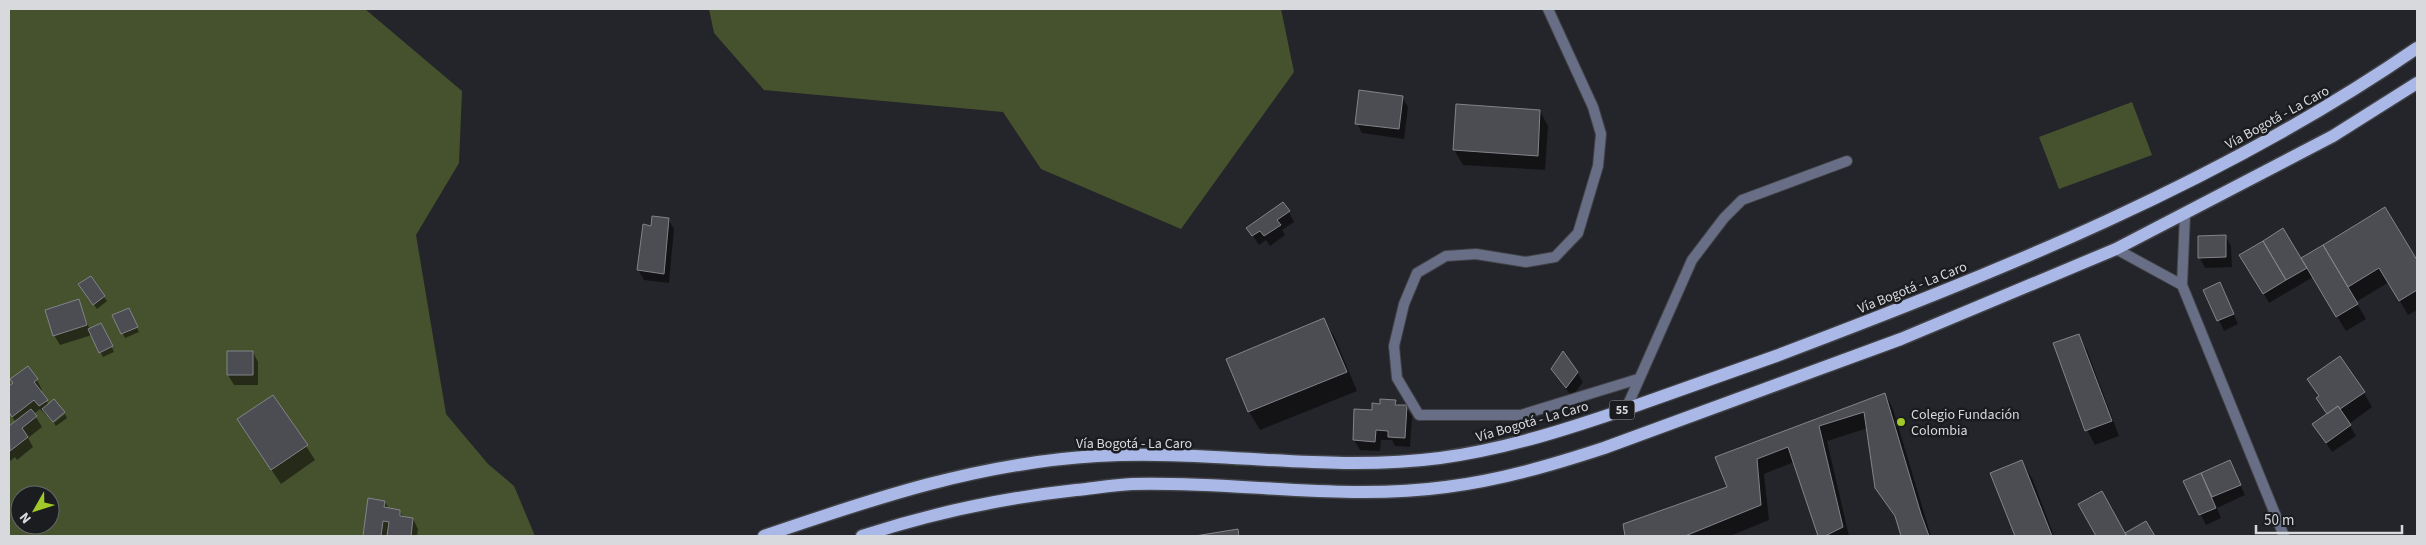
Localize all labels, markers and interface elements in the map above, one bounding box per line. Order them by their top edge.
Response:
street label: Vía Bogotá - La Caro [2222,81,2333,155]
street label: Vía Bogotá - La Caro [1855,257,1970,319]
street label: Vía Bogotá - La Caro [1474,396,1591,448]
road number: 55 [1610,400,1634,420]
place label: Colegio Fundación Colombia [1911,405,2020,441]
marker: Colegio Fundación Colombia [1895,416,1907,428]
street label: Vía Bogotá - La Caro [1076,434,1192,454]
north arrow [10,485,60,535]
scale bar [2256,502,2402,534]
text: N [15,508,36,527]
text: 50 m [2264,510,2294,531]

